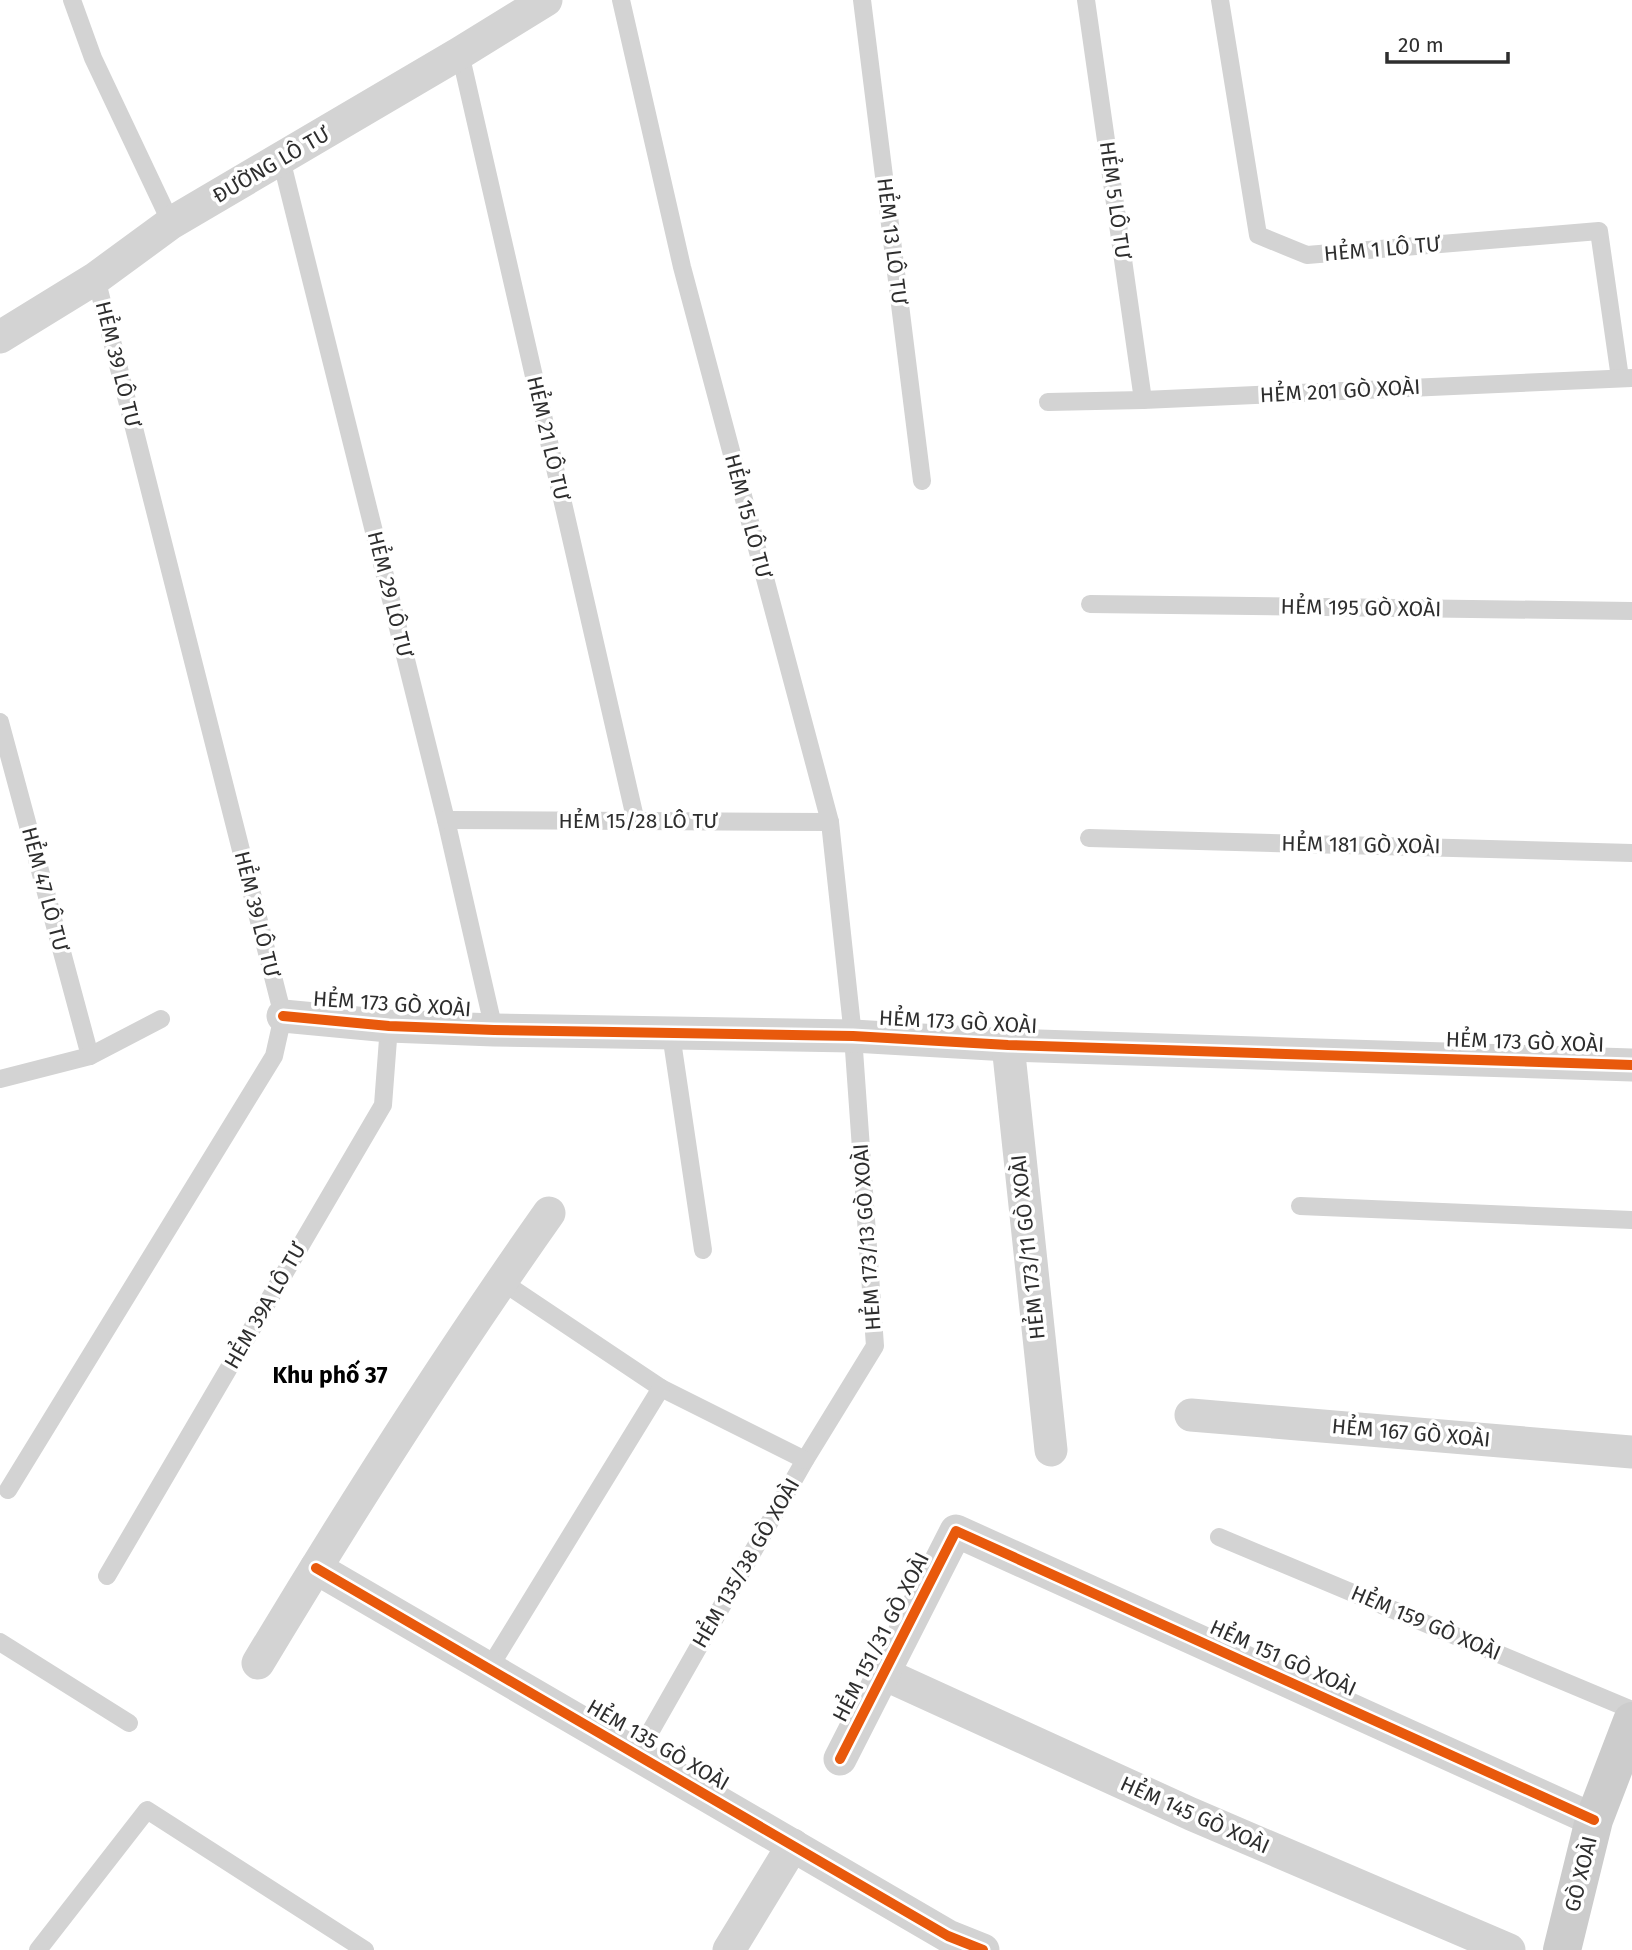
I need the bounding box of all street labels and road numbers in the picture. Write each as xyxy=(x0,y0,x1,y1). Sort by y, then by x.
street label: ĐƯỜNG LÔ TƯ xyxy=(208,121,335,209)
street label: HẺM 5 LÔ TƯ xyxy=(1094,140,1137,261)
street label: HẺM 13 LÔ TƯ xyxy=(871,176,914,307)
street label: HẺM 1 LÔ TƯ xyxy=(1323,230,1442,267)
street label: HẺM 39 LÔ TƯ xyxy=(90,298,147,430)
street label: HẺM 21 LÔ TƯ xyxy=(521,373,576,503)
street label: HẺM 201 GÒ XOÀI xyxy=(1259,373,1421,408)
street label: HẺM 15 LÔ TƯ xyxy=(719,451,778,582)
street label: HẺM 29 LÔ TƯ xyxy=(362,528,419,660)
street label: HẺM 195 GÒ XOÀI xyxy=(1280,593,1442,622)
street label: HẺM 15/28 LÔ TƯ xyxy=(559,807,718,834)
street label: HẺM 47 LÔ TƯ xyxy=(16,824,75,955)
street label: HẺM 181 GÒ XOÀI xyxy=(1281,830,1441,859)
street label: HẺM 39 LÔ TƯ xyxy=(229,848,286,980)
street label: HẺM 173 GÒ XOÀI xyxy=(312,985,472,1023)
street label: HẺM 173 GÒ XOÀI xyxy=(878,1004,1038,1039)
street label: HẺM 173 GÒ XOÀI xyxy=(1445,1025,1605,1058)
street label: HẺM 173/13 GÒ XOÀI xyxy=(846,1143,887,1331)
street label: HẺM 173/11 GÒ XOÀI xyxy=(1004,1153,1051,1341)
street label: HẺM 39A LÔ TƯ xyxy=(218,1237,312,1373)
street label: HẺM 167 GÒ XOÀI xyxy=(1331,1412,1491,1453)
street label: HẺM 135/38 GÒ XOÀI xyxy=(686,1473,805,1653)
street label: HẺM 151/31 GÒ XOÀI xyxy=(826,1547,935,1726)
street label: HẺM 159 GÒ XOÀI xyxy=(1347,1579,1505,1666)
street label: HẺM 151 GÒ XOÀI xyxy=(1206,1613,1361,1702)
street label: HẺM 135 GÒ XOÀI xyxy=(582,1693,734,1796)
street label: HẺM 145 GÒ XOÀI xyxy=(1116,1770,1274,1860)
street label: GÒ XOÀI xyxy=(1559,1834,1603,1914)

